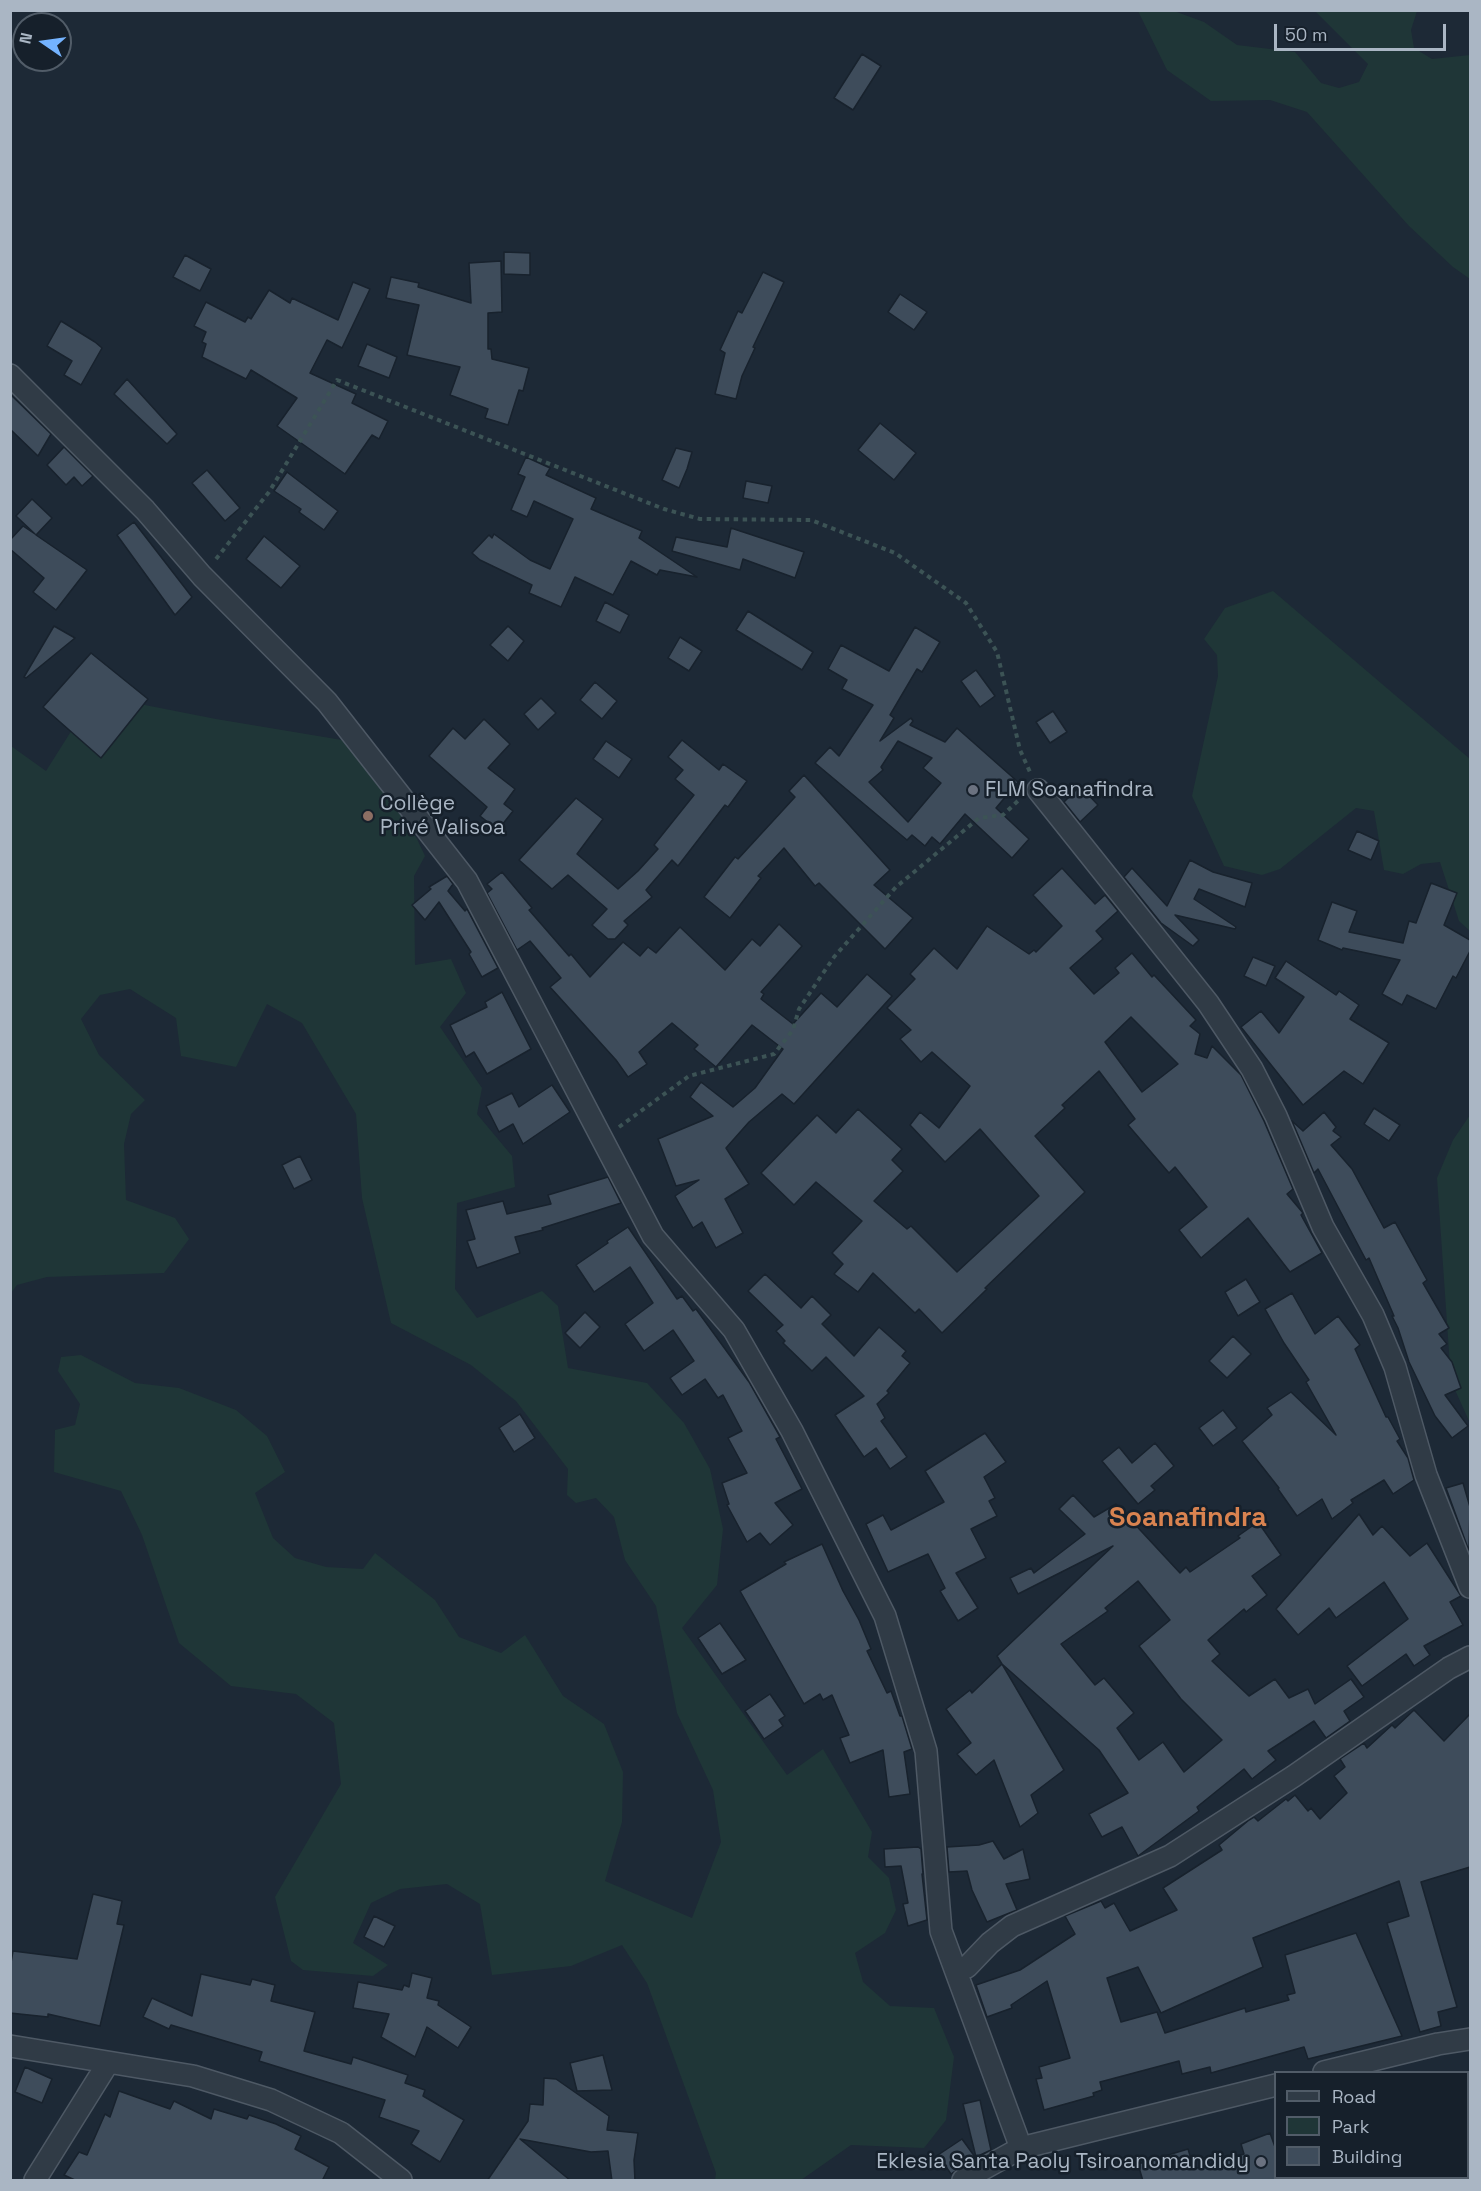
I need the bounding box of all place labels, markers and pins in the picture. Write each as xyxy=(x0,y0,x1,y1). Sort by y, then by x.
place label: FLM Soanafindra xyxy=(985,777,1154,803)
marker: FLM Soanafindra xyxy=(966,783,980,797)
place label: Collège Privé Valisoa xyxy=(380,791,505,841)
marker: Collège Privé Valisoa xyxy=(361,809,375,823)
place label: Eklesia Santa Paoly Tsiroanomandidy xyxy=(876,2149,1249,2175)
marker: Eklesia Santa Paoly Tsiroanomandidy xyxy=(1254,2155,1268,2169)

